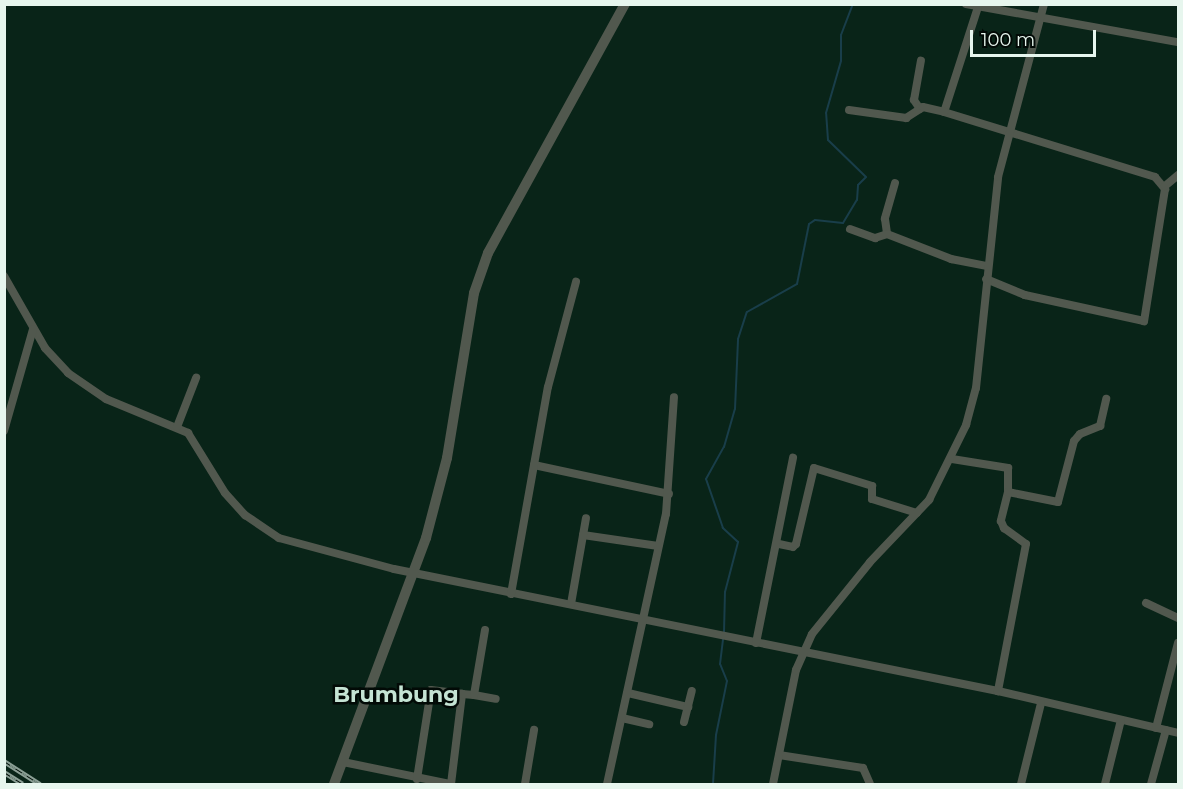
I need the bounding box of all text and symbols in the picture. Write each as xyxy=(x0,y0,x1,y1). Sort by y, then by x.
scale bar xyxy=(973,18,1099,56)
text: 100 m xyxy=(981,29,1035,51)
district label: Brumbung xyxy=(333,682,459,708)

